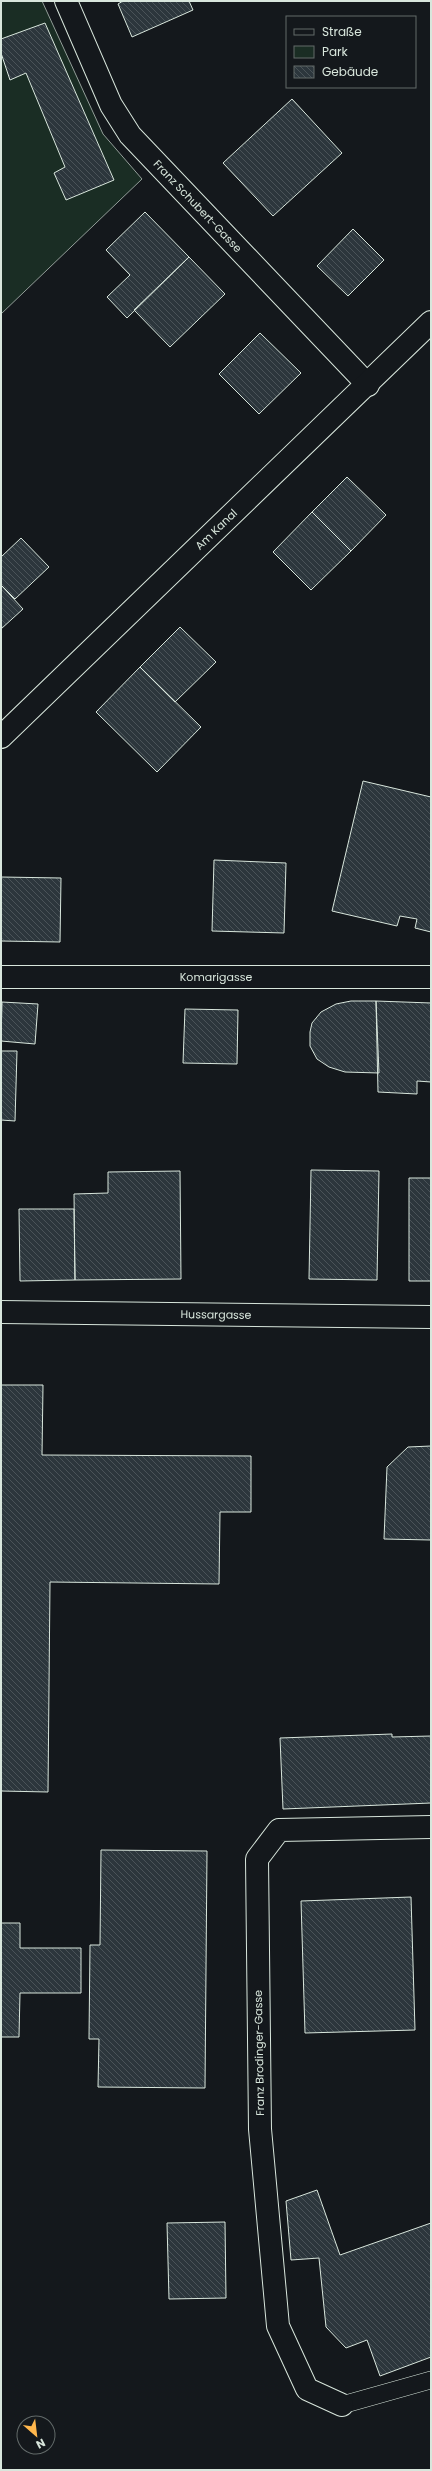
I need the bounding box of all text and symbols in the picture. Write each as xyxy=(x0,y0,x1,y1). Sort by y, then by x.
legend xyxy=(286,16,416,88)
text: Straße xyxy=(322,23,362,40)
text: Park xyxy=(322,43,349,60)
text: Gebäude xyxy=(322,63,378,80)
street label: Franz Schubert-Gasse xyxy=(150,156,246,256)
street label: Am Kanal xyxy=(192,505,241,553)
street label: Komarigasse xyxy=(180,969,252,985)
street label: Hussargasse xyxy=(180,1306,252,1323)
street label: Franz Brodinger-Gasse xyxy=(250,1990,268,2116)
north arrow xyxy=(16,2415,56,2455)
text: N xyxy=(33,2435,48,2453)

